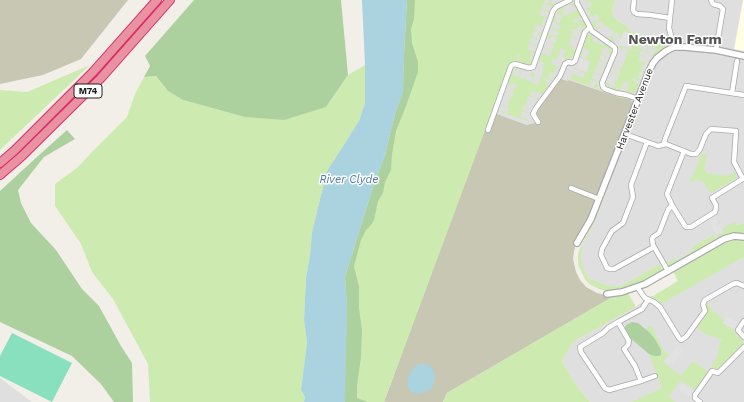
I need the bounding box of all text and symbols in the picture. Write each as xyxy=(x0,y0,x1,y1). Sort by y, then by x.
district label: Newton Farm xyxy=(628,32,722,48)
street label: Harvester Avenue xyxy=(614,67,656,151)
road number: M74 xyxy=(74,84,102,98)
water label: River Clyde xyxy=(320,173,378,187)

